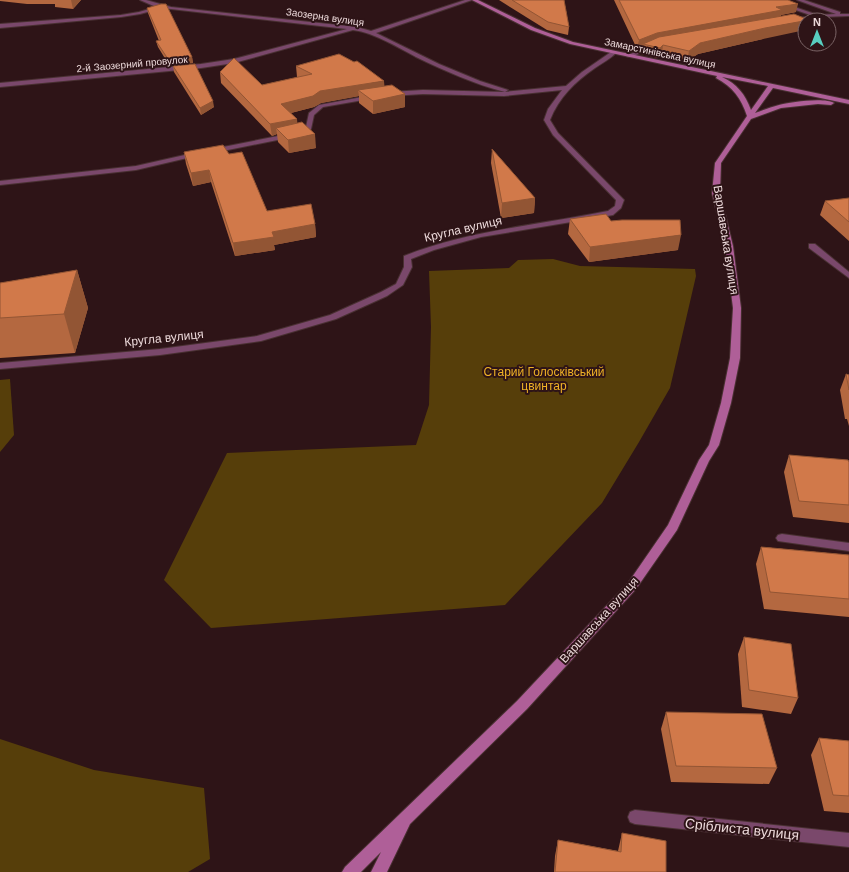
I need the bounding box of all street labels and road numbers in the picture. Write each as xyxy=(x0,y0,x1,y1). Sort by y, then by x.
street label: Заозерна вулиця xyxy=(285,6,365,28)
street label: Замарстинівська вулиця xyxy=(603,36,717,70)
street label: 2-й Заозерний провулок xyxy=(76,54,189,74)
street label: Варшавська вулиця xyxy=(710,184,742,296)
street label: Кругла вулиця xyxy=(423,213,503,245)
street label: Кругла вулиця xyxy=(124,327,204,349)
street label: Варшавська вулиця xyxy=(557,574,641,666)
street label: Сріблиста вулиця xyxy=(684,815,800,843)

